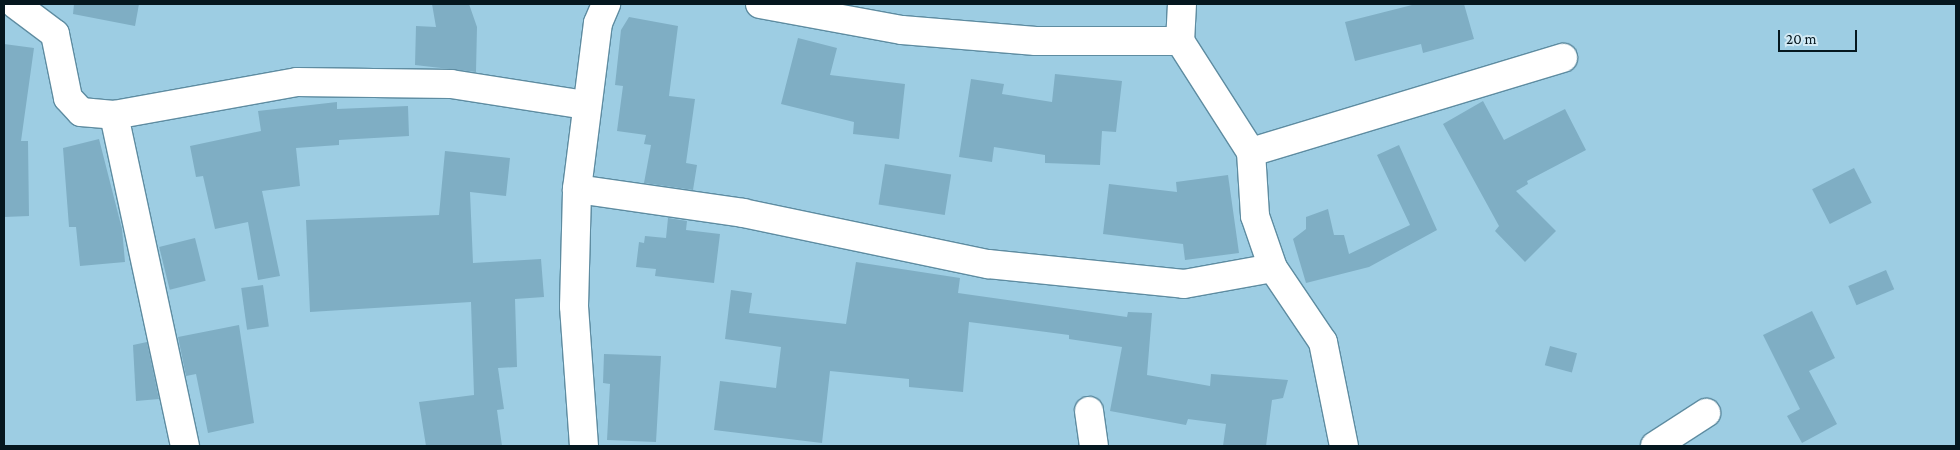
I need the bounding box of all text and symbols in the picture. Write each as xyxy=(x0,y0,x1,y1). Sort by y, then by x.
scale bar xyxy=(1780,20,1859,52)
text: 20 m xyxy=(1786,31,1817,47)

